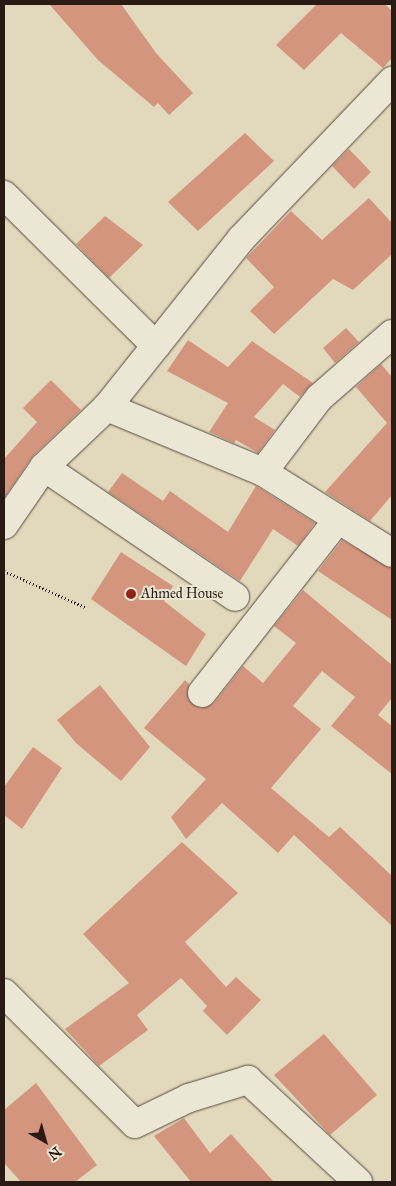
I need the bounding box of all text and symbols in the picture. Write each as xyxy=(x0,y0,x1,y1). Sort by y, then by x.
place label: Ahmed House xyxy=(141,586,223,602)
marker: Ahmed House xyxy=(125,588,137,600)
north arrow xyxy=(20,1116,70,1166)
text: N xyxy=(45,1143,64,1164)

